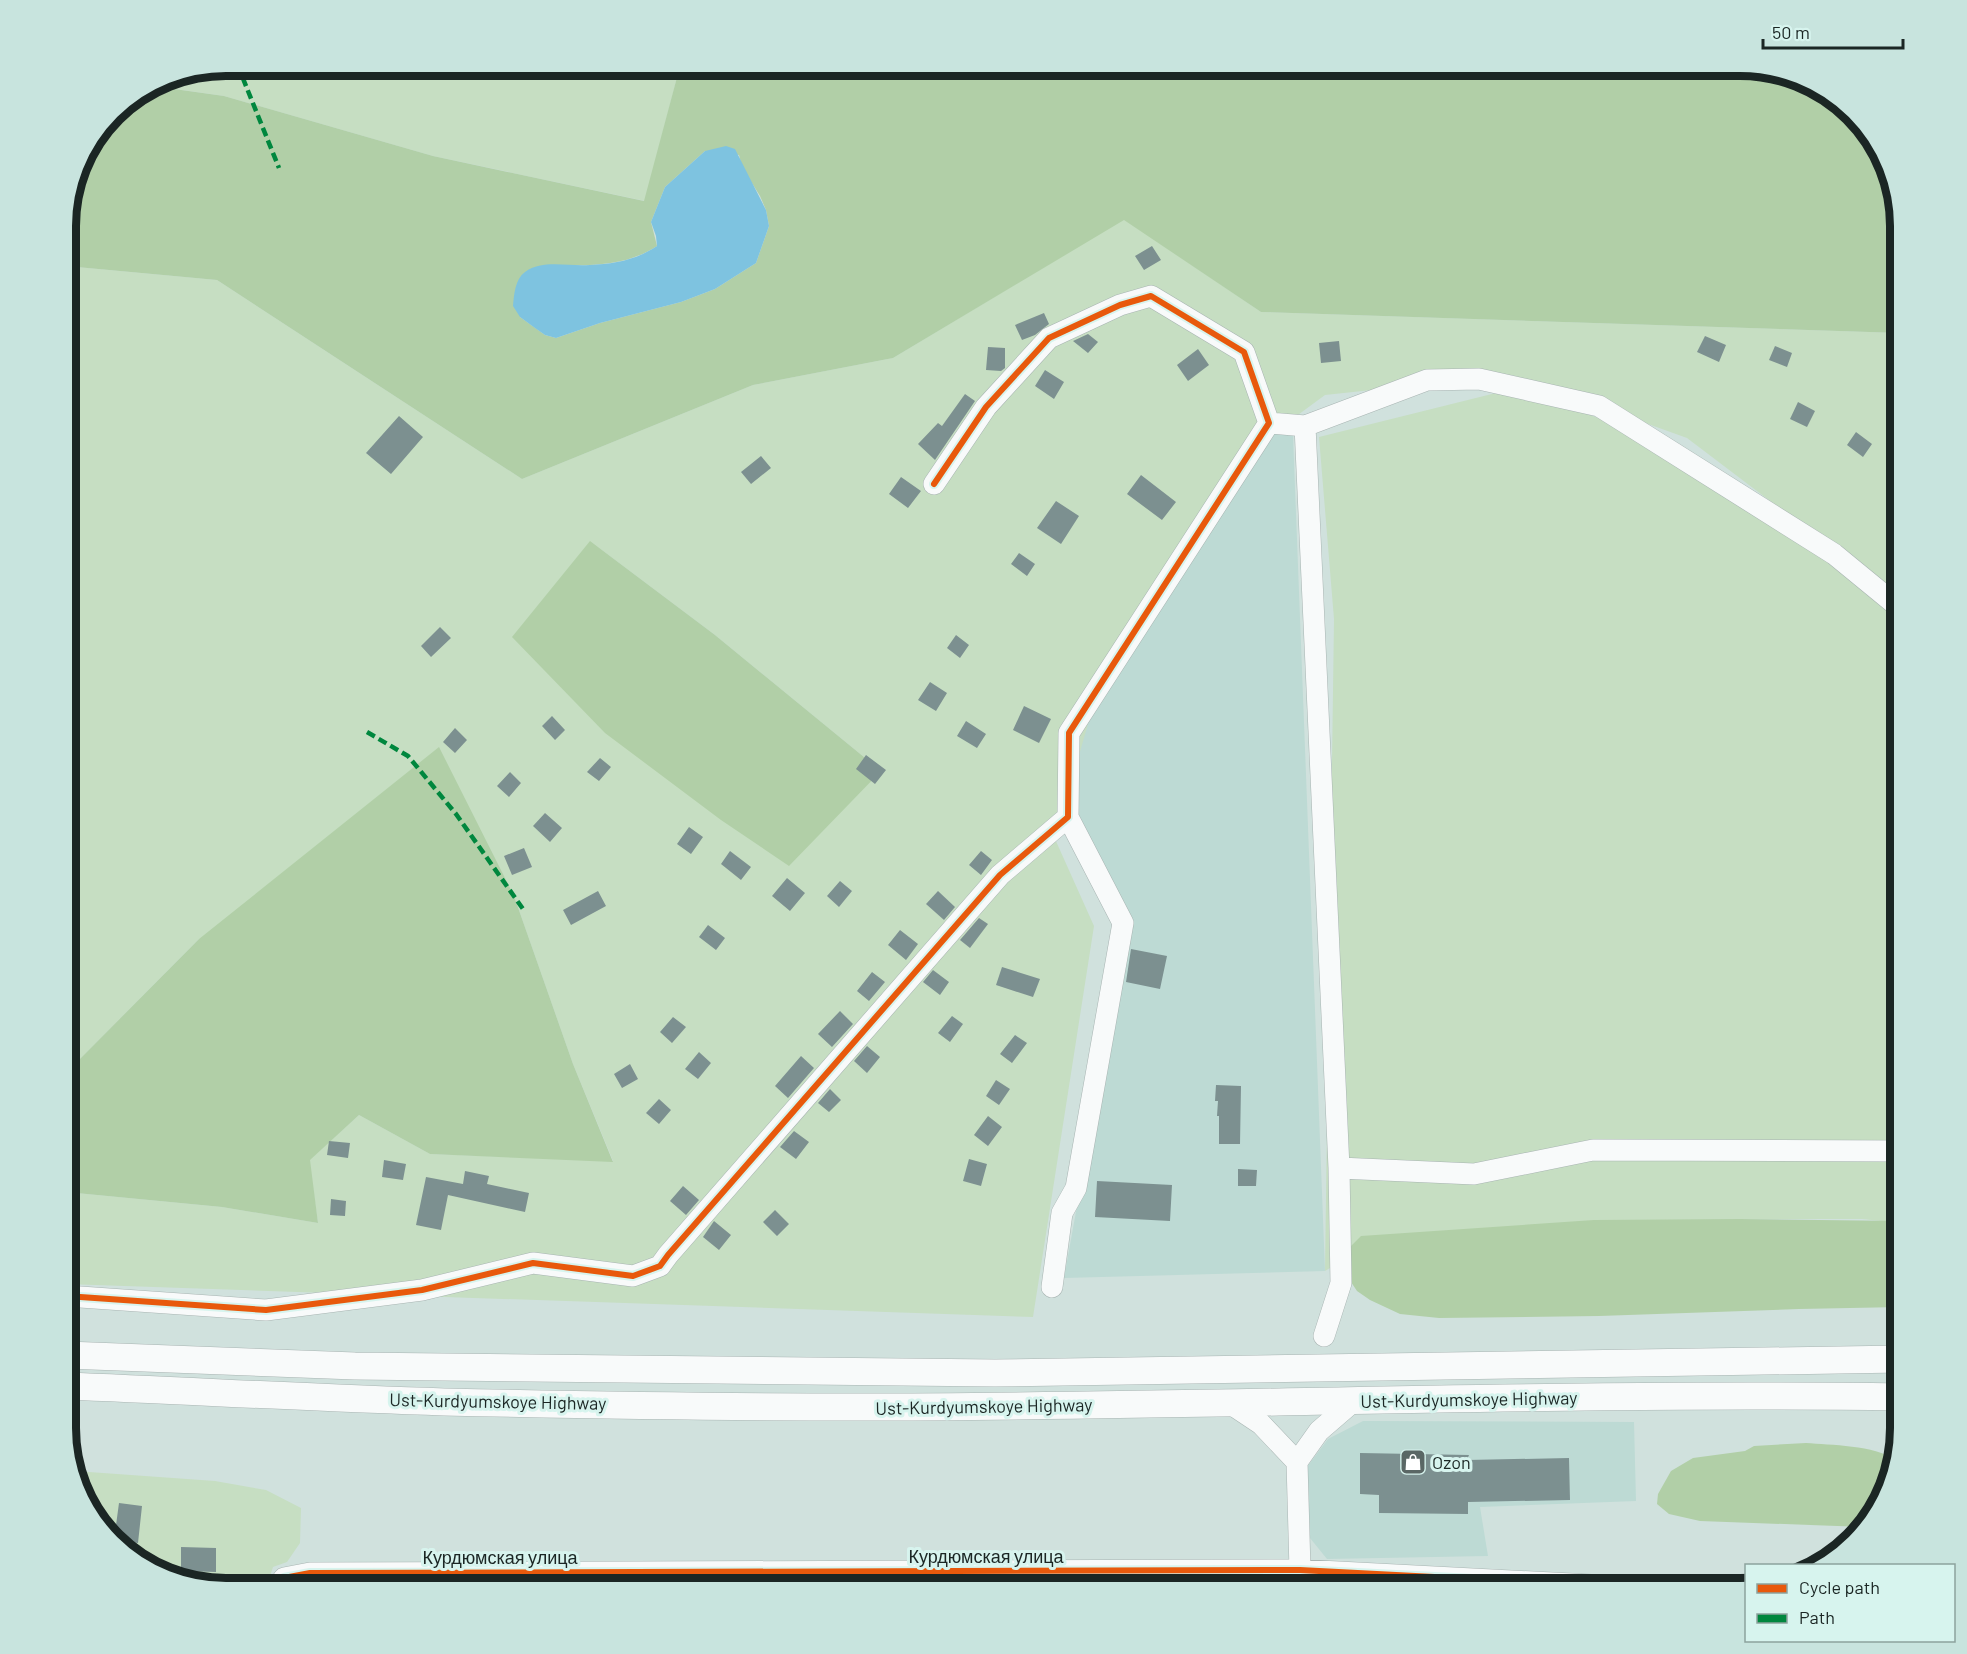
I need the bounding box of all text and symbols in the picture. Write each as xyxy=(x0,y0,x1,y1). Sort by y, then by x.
scale bar xyxy=(1763,12,1902,50)
text: 50 m xyxy=(1772,21,1810,43)
street label: Ust-Kurdyumskoye Highway xyxy=(1360,1386,1578,1412)
street label: Ust-Kurdyumskoye Highway xyxy=(389,1388,607,1414)
street label: Ust-Kurdyumskoye Highway xyxy=(875,1393,1093,1419)
shop icon: Ozon xyxy=(1398,1447,1428,1477)
place label: Ozon xyxy=(1432,1451,1471,1473)
street label: Курдюмская улица xyxy=(908,1545,1065,1567)
street label: Курдюмская улица xyxy=(422,1546,579,1568)
legend xyxy=(1745,1564,1955,1642)
text: Cycle path xyxy=(1799,1576,1880,1598)
text: Path xyxy=(1799,1606,1835,1628)

